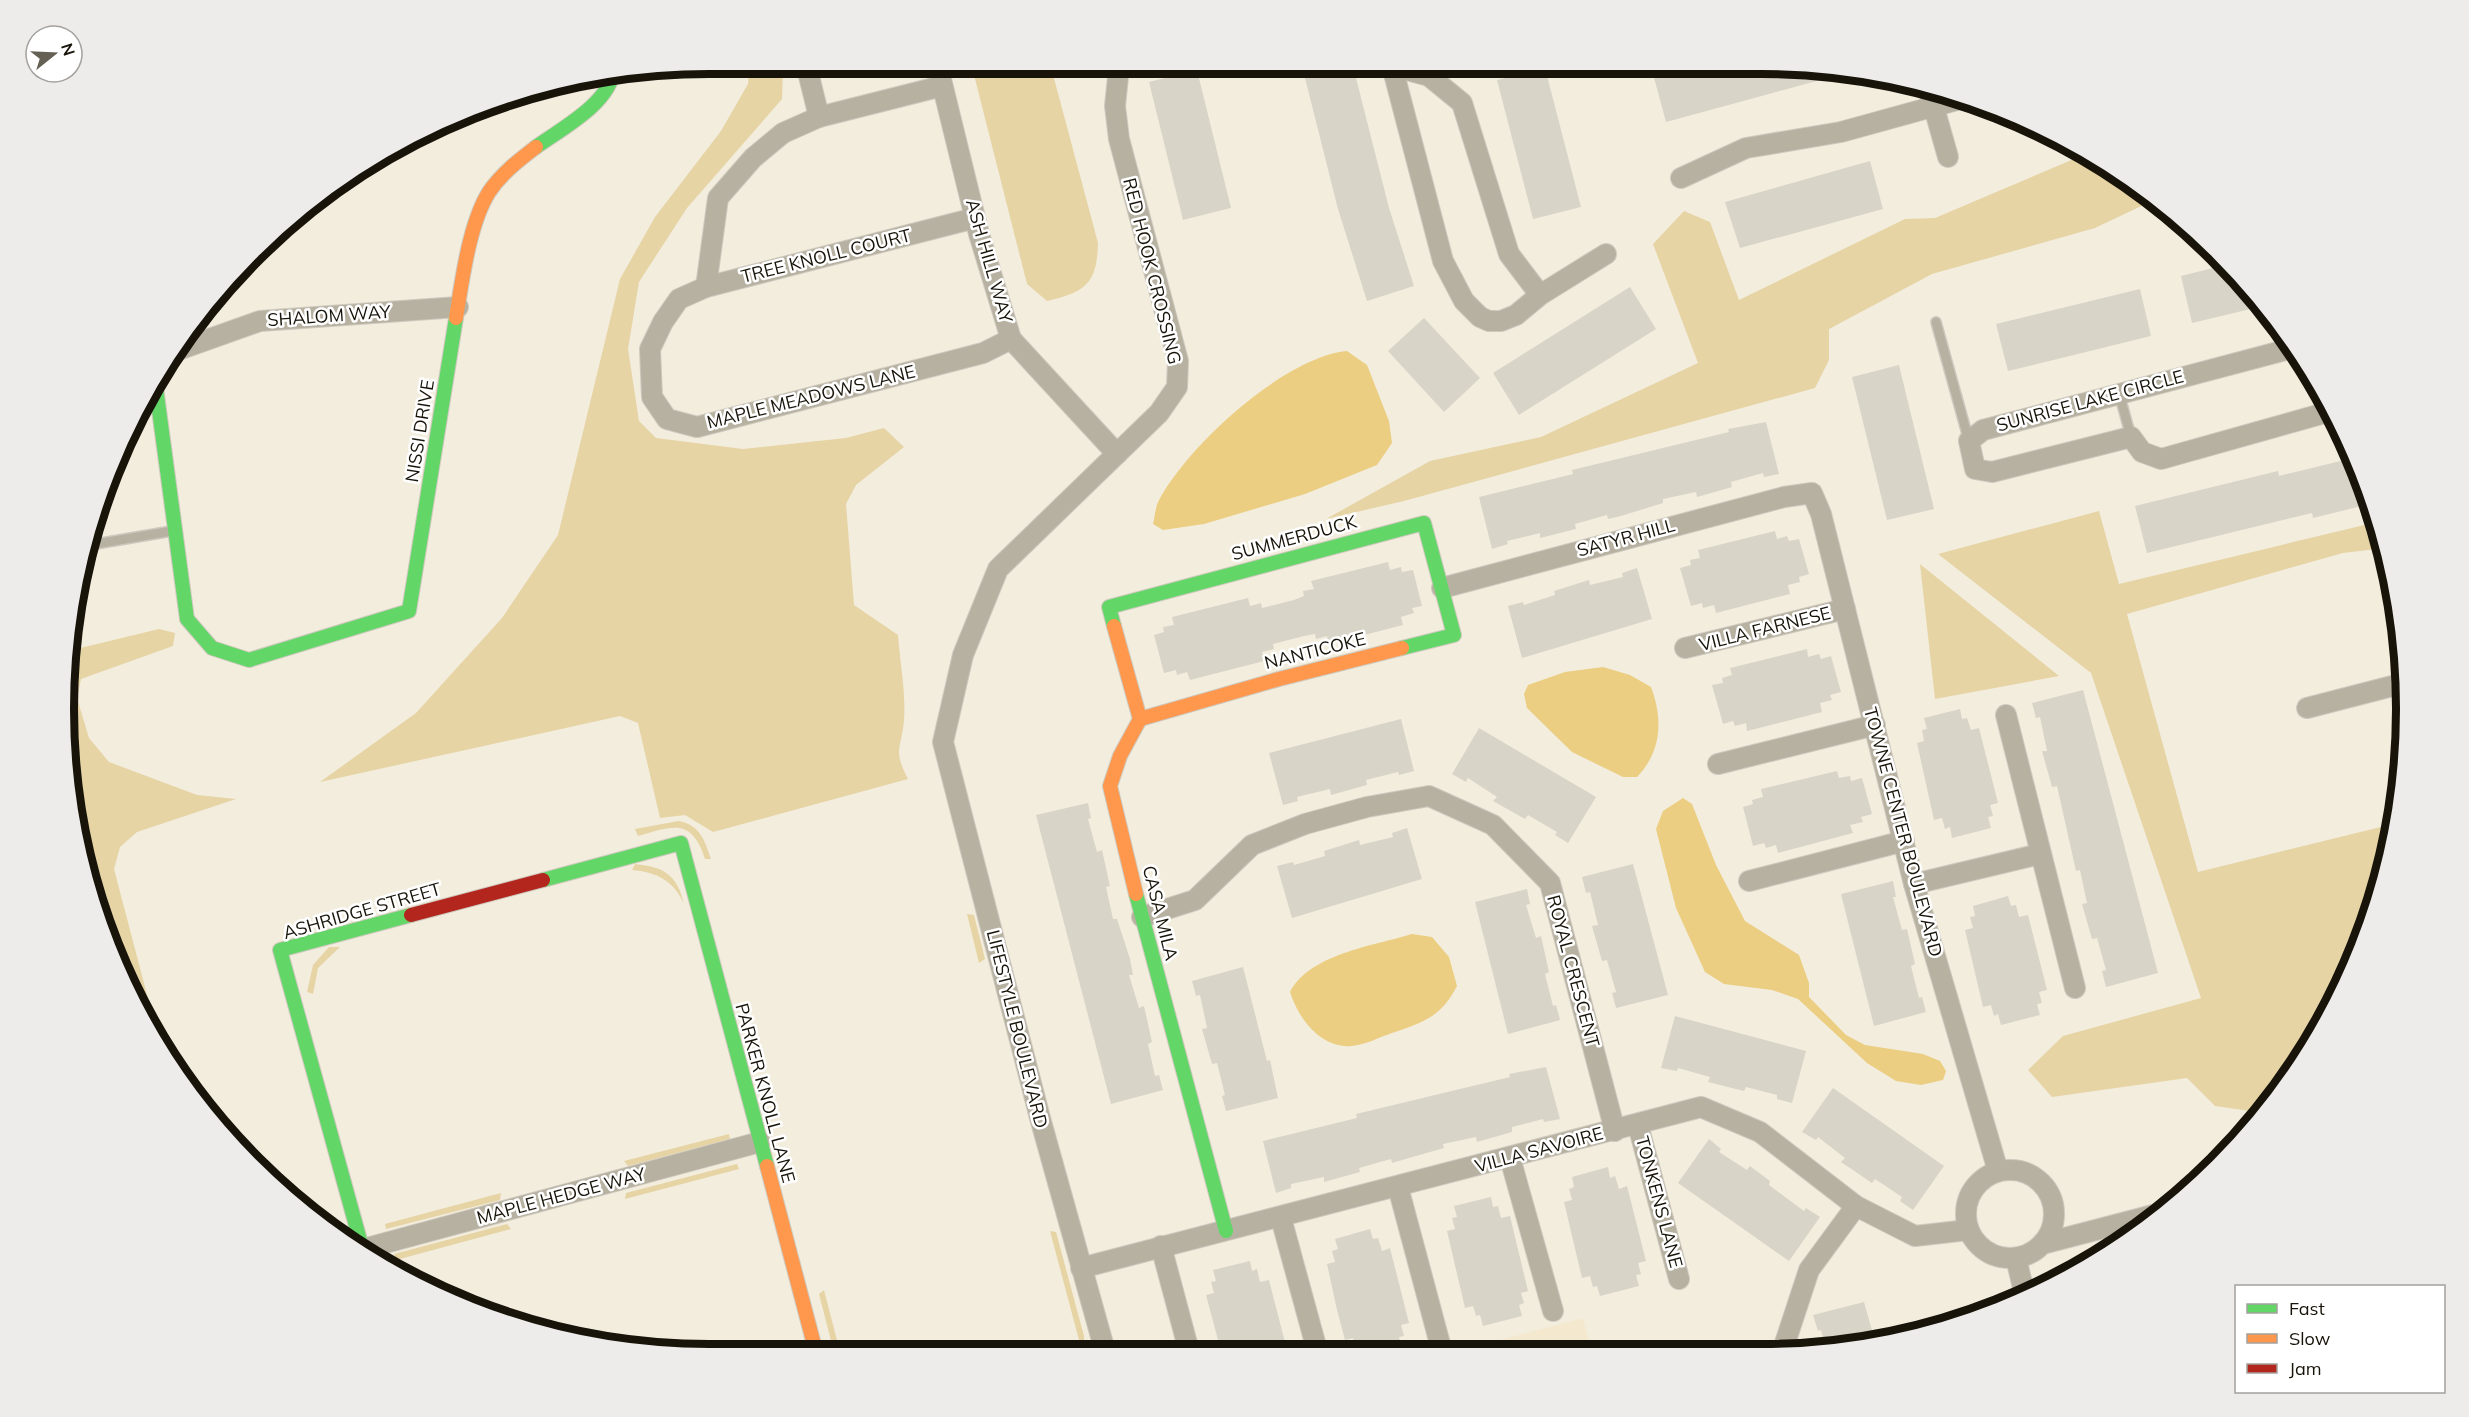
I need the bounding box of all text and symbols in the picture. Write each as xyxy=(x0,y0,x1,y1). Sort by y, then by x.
north arrow xyxy=(24,24,84,84)
text: N xyxy=(57,41,80,58)
street label: RED HOOK CROSSING xyxy=(1118,175,1187,366)
street label: ASH HILL WAY xyxy=(961,196,1018,326)
street label: TREE KNOLL COURT xyxy=(739,223,913,288)
street label: SHALOM WAY xyxy=(267,300,392,331)
street label: MAPLE MEADOWS LANE xyxy=(704,359,917,434)
street label: SUNRISE LAKE CIRCLE xyxy=(1994,364,2186,437)
street label: NISSI DRIVE xyxy=(400,378,439,484)
street label: SUMMERDUCK xyxy=(1229,510,1360,565)
street label: SATYR HILL xyxy=(1574,513,1678,562)
street label: VILLA FARNESE xyxy=(1697,601,1833,656)
street label: NANTICOKE xyxy=(1262,627,1368,674)
street label: TOWNE CENTER BOULEVARD xyxy=(1859,704,1948,959)
street label: CASA MILA xyxy=(1138,863,1183,963)
street label: ASHRIDGE STREET xyxy=(280,877,444,944)
street label: ROYAL CRESCENT xyxy=(1542,892,1605,1050)
street label: LIFESTYLE BOULEVARD xyxy=(982,927,1053,1130)
street label: PARKER KNOLL LANE xyxy=(730,1001,801,1185)
street label: VILLA SAVOIRE xyxy=(1472,1121,1605,1178)
street label: TONKENS LANE xyxy=(1631,1133,1688,1270)
street label: MAPLE HEDGE WAY xyxy=(474,1162,649,1229)
legend xyxy=(2235,1285,2445,1393)
text: Fast xyxy=(2289,1297,2325,1320)
text: Slow xyxy=(2289,1327,2331,1350)
text: Jam xyxy=(2289,1357,2322,1380)

